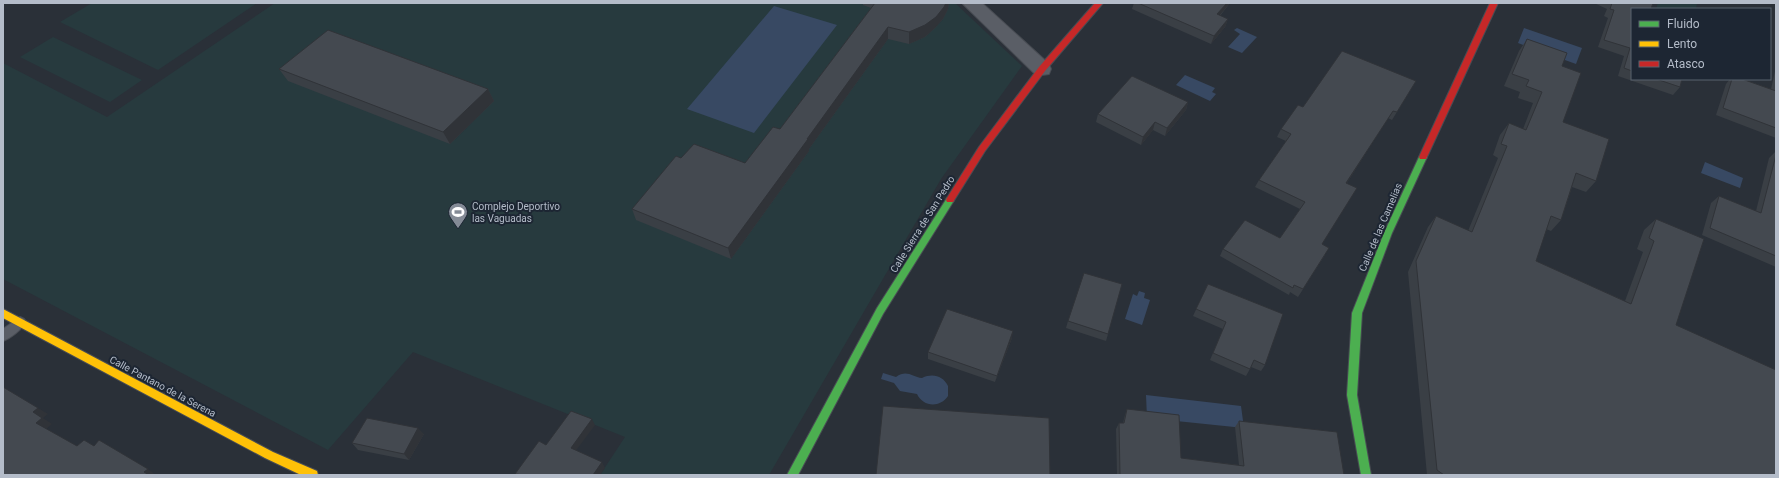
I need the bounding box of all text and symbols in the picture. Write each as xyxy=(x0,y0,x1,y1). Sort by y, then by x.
legend xyxy=(1631,8,1771,80)
text: Fluido xyxy=(1667,17,1700,31)
text: Lento xyxy=(1667,37,1697,51)
text: Atasco xyxy=(1667,57,1705,71)
street label: Calle Sierra de San Pedro xyxy=(888,174,957,275)
street label: Calle de las Camelias xyxy=(1357,181,1404,273)
sports icon: Complejo Deportivo las Vaguadas xyxy=(447,201,469,229)
place label: Complejo Deportivo las Vaguadas xyxy=(472,201,560,224)
street label: Calle Pantano de la Serena xyxy=(108,354,218,419)

